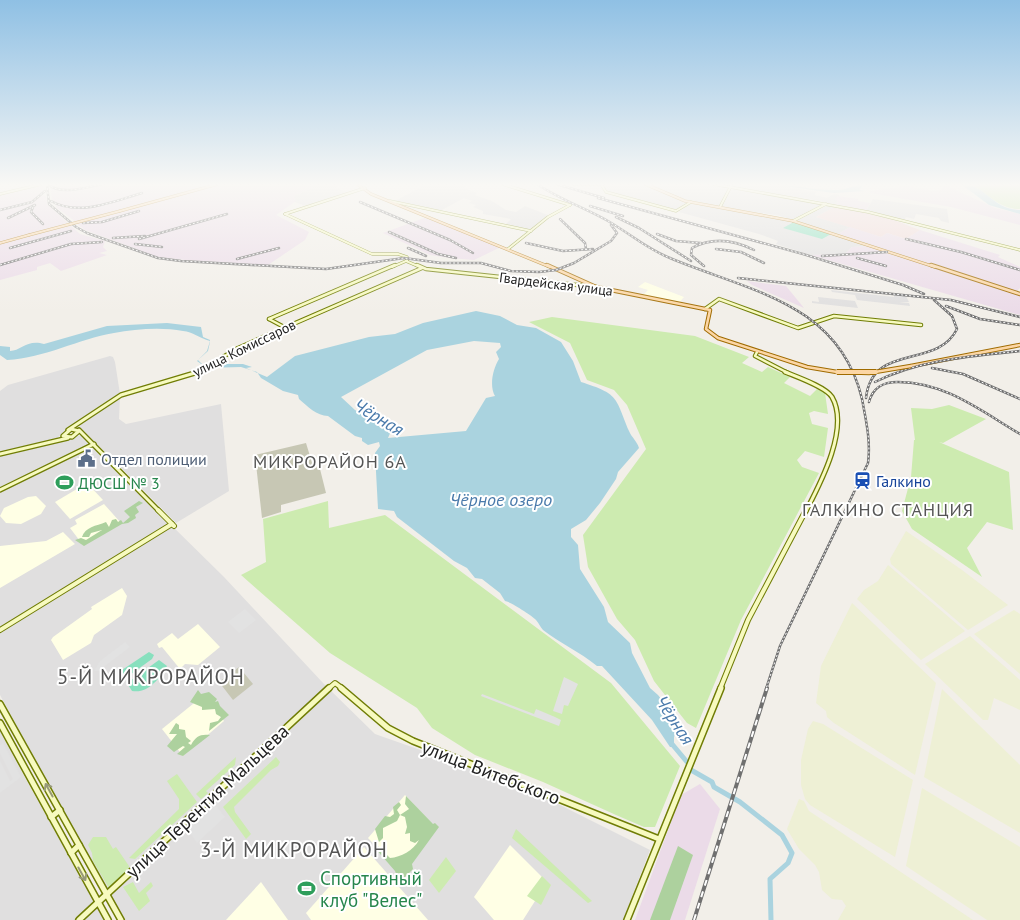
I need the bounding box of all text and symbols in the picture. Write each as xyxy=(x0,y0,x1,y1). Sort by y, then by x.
street label: Гвардейская улица xyxy=(498,268,614,300)
street label: улица Комиссаров xyxy=(189,315,299,381)
water label: Чёрная xyxy=(350,393,409,441)
public building icon: Отдел полиции xyxy=(77,449,97,469)
place label: Отдел полиции xyxy=(101,449,207,469)
district label: МИКРОРАЙОН 6А xyxy=(253,450,407,473)
station icon: Галкино xyxy=(852,471,872,491)
place label: Галкино xyxy=(876,471,931,491)
sports icon: ДЮСШ № 3 xyxy=(54,473,74,493)
place label: ДЮСШ № 3 xyxy=(78,473,160,493)
water label: Чёрное озеро xyxy=(450,488,552,511)
district label: ГАЛКИНО СТАНЦИЯ xyxy=(802,498,974,521)
district label: 5-Й МИКРОРАЙОН xyxy=(57,663,245,690)
water label: Чёрная xyxy=(651,691,700,750)
street label: улица Терентия Мальцева xyxy=(120,719,294,883)
street label: улица Витебского xyxy=(418,735,564,809)
one-way arrow xyxy=(43,784,53,798)
district label: 3-Й МИКРОРАЙОН xyxy=(200,836,388,863)
one-way arrow xyxy=(77,866,87,881)
place label: Спортивный клуб "Велес" xyxy=(320,866,422,912)
sports icon: Спортивный клуб "Велес" xyxy=(296,879,316,899)

